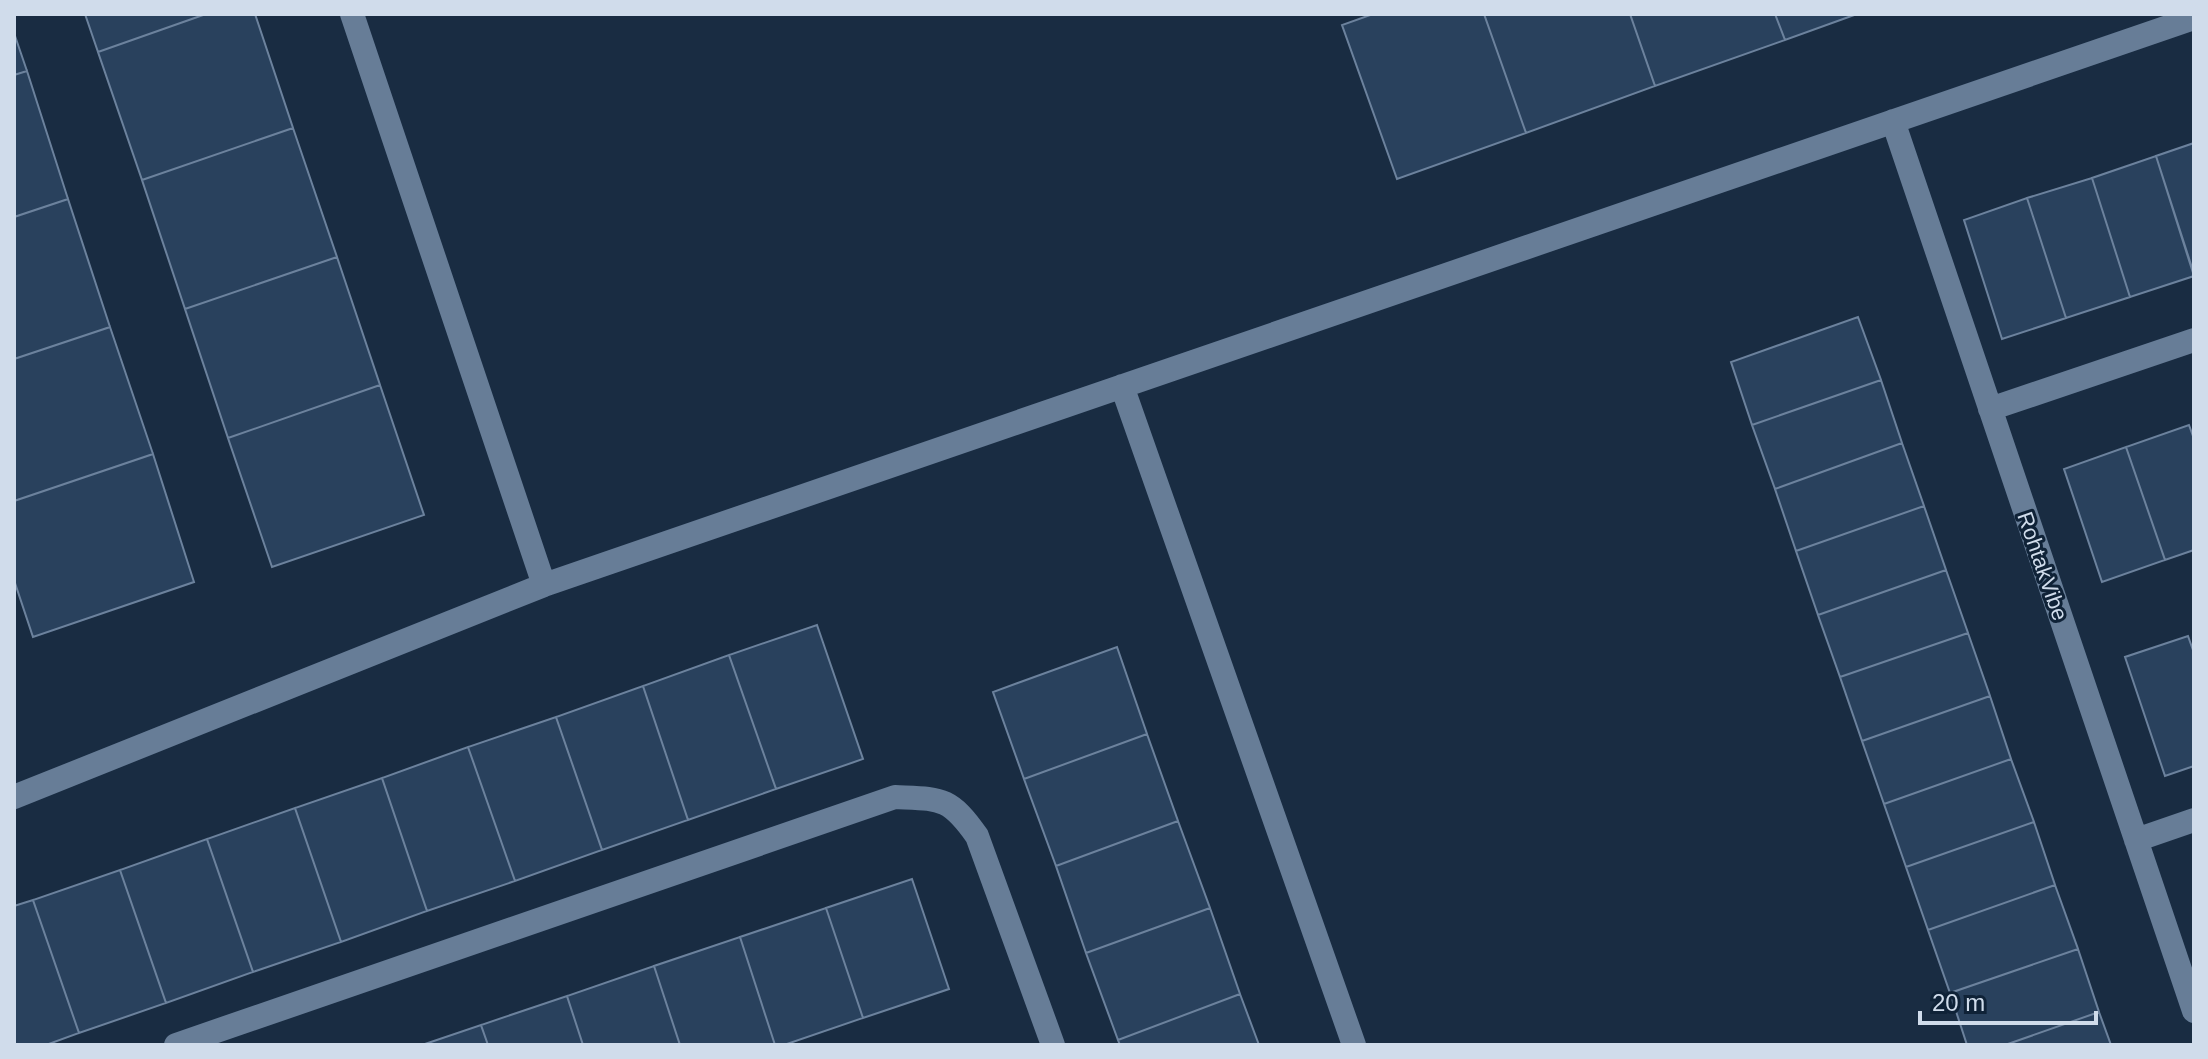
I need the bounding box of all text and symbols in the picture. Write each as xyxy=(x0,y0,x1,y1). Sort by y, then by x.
street label: RohtakVibe xyxy=(2012,509,2073,624)
scale bar xyxy=(1920,975,2096,1025)
text: 20 m xyxy=(1932,989,1985,1016)

